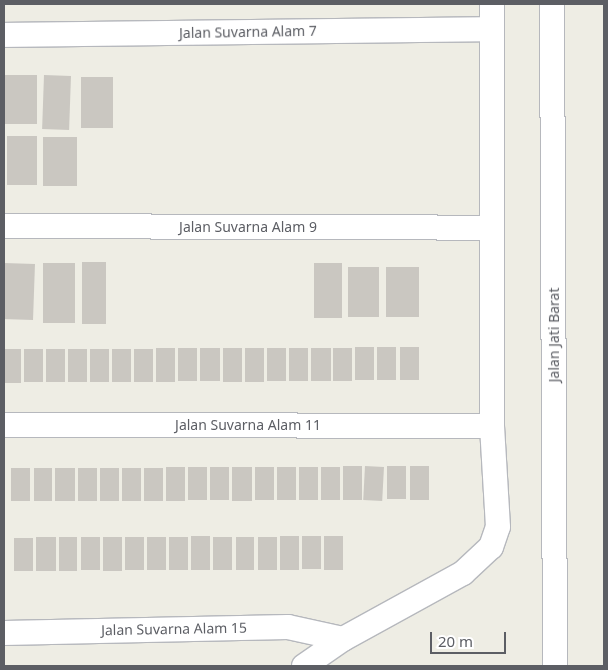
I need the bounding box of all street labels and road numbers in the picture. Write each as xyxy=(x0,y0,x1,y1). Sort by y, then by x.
street label: Jalan Suvarna Alam 7 xyxy=(179,22,317,42)
street label: Jalan Suvarna Alam 9 xyxy=(179,219,317,235)
street label: Jalan Jati Barat xyxy=(546,288,562,382)
street label: Jalan Suvarna Alam 11 xyxy=(175,417,321,433)
street label: Jalan Suvarna Alam 15 xyxy=(101,619,247,639)

